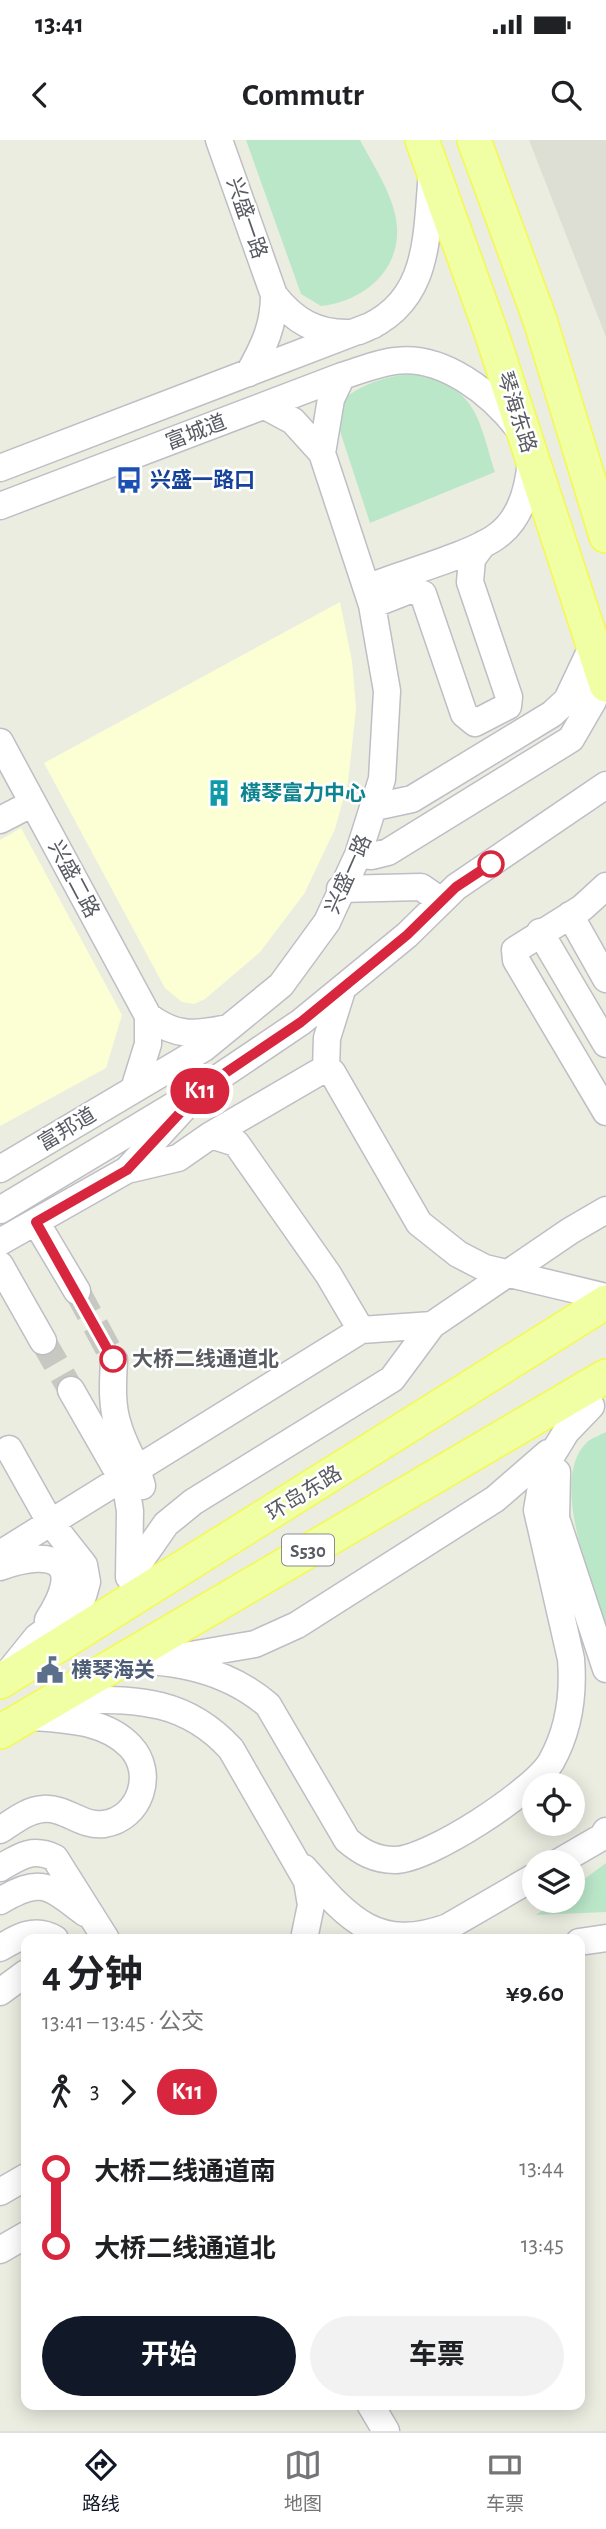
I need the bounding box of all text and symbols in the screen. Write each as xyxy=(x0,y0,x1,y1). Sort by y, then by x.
text: 13:41 xyxy=(35,11,84,37)
icon: back xyxy=(21,76,59,114)
icon: search xyxy=(547,76,585,114)
text: Commutr xyxy=(242,79,364,111)
street label: 兴盛一路 xyxy=(223,175,271,261)
street label: 琴海东路 xyxy=(494,369,540,455)
street label: 富城道 xyxy=(163,410,229,454)
bus stop icon: 兴盛一路口 xyxy=(114,465,144,495)
place label: 兴盛一路口 xyxy=(150,468,255,491)
building icon: 橫琴富力中心 xyxy=(204,778,234,808)
place label: 橫琴富力中心 xyxy=(240,781,366,804)
street label: 兴盛一路 xyxy=(321,831,375,917)
street label: 兴盛二路 xyxy=(45,837,103,921)
unlabelled marker xyxy=(478,851,504,877)
line badge: K11 xyxy=(160,1068,240,1114)
text: K11 xyxy=(184,1079,216,1103)
street label: 富邦道 xyxy=(34,1103,100,1155)
marker: 大桥二线通道北 xyxy=(100,1346,126,1372)
place label: 大桥二线通道北 xyxy=(132,1348,279,1370)
street label: 环岛东路 xyxy=(263,1461,345,1525)
road number: S530 xyxy=(282,1534,334,1566)
public building icon: 横琴海关 xyxy=(35,1655,65,1685)
place label: 横琴海关 xyxy=(71,1658,155,1681)
map controls xyxy=(522,1773,585,1913)
button: locate xyxy=(522,1773,585,1836)
button: layers xyxy=(522,1850,585,1913)
text: 4 分钟 xyxy=(42,1957,143,1995)
text: ¥9.60 xyxy=(506,1980,564,2006)
text: 13:41 – 13:45 · 公交 xyxy=(42,2011,204,2034)
icon: walk xyxy=(42,2073,80,2111)
icon: forward xyxy=(109,2073,147,2111)
text: 3 xyxy=(90,2080,99,2103)
text: K11 xyxy=(171,2080,203,2104)
text: 13:44 xyxy=(519,2157,564,2180)
text: 大桥二线通道南 xyxy=(94,2159,276,2185)
text: 13:45 xyxy=(521,2234,564,2257)
text: 大桥二线通道北 xyxy=(94,2236,276,2262)
button: 开始 xyxy=(42,2316,296,2396)
button: 车票 xyxy=(310,2316,564,2396)
tab: 路线 xyxy=(82,2446,120,2516)
tab: 地图 xyxy=(284,2446,322,2516)
tab: 车票 xyxy=(486,2446,524,2516)

